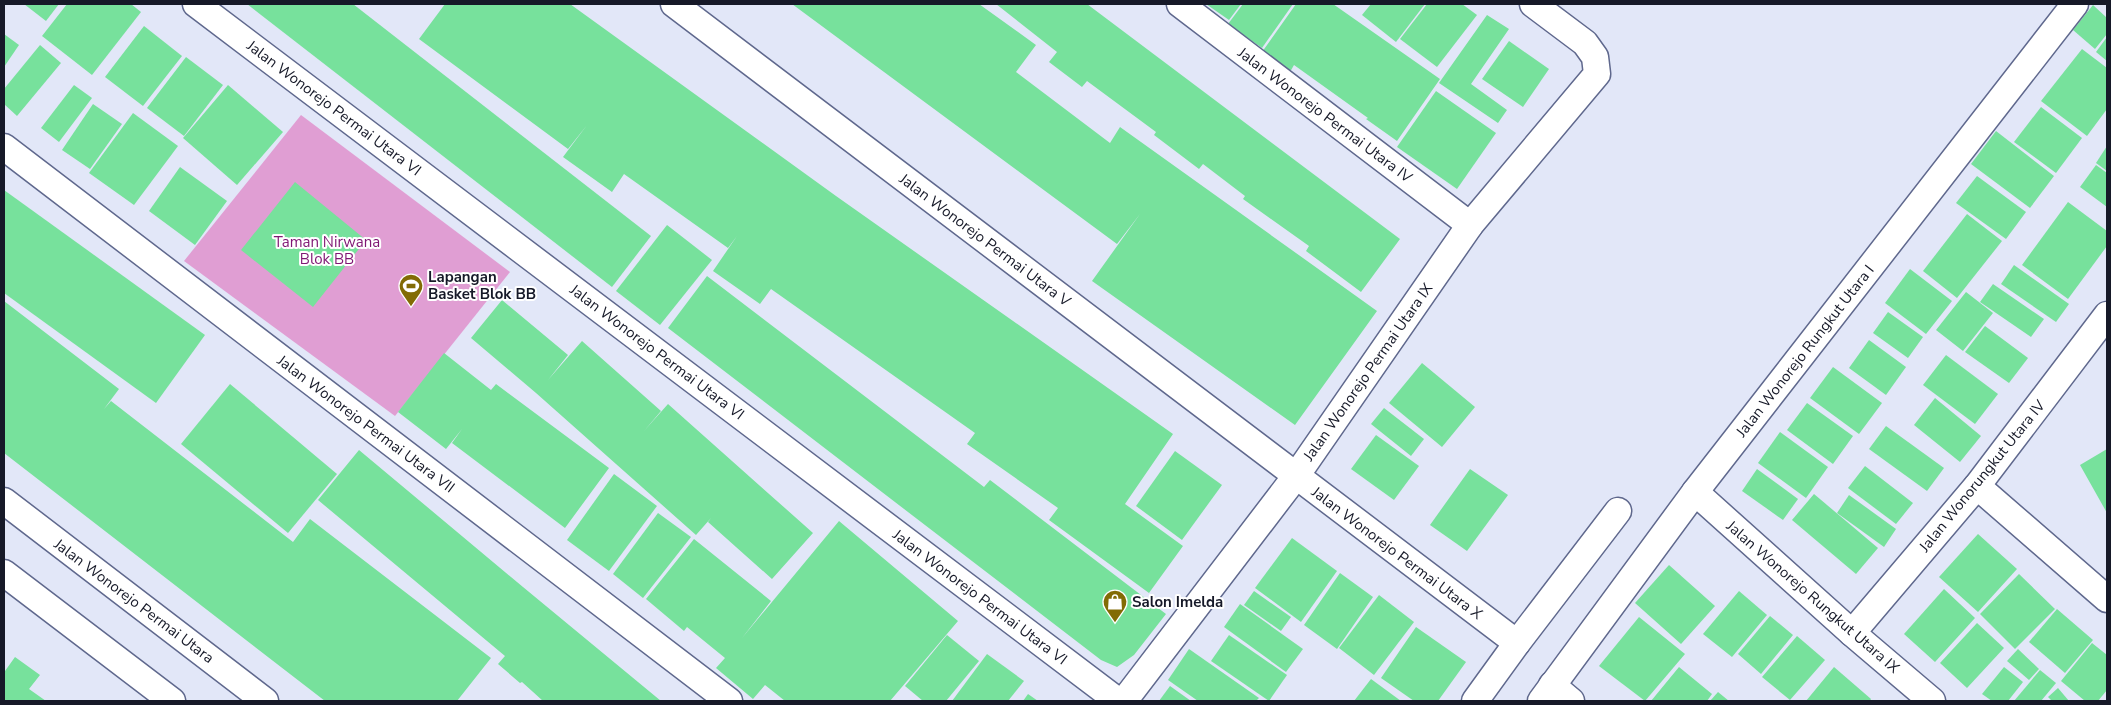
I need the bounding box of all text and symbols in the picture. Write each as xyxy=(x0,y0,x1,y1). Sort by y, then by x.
street label: Jalan Wonorejo Permai Utara VI xyxy=(242,35,425,180)
street label: Jalan Wonorejo Permai Utara IV xyxy=(1233,42,1417,188)
street label: Jalan Wonorejo Permai Utara V xyxy=(894,168,1075,311)
park label: Taman Nirwana Blok BB xyxy=(274,232,380,269)
street label: Jalan Wonorejo Rungkut Utara I xyxy=(1731,261,1879,442)
place label: Lapangan Basket Blok BB xyxy=(428,267,536,304)
sports icon: Lapangan Basket Blok BB xyxy=(398,273,424,307)
street label: Jalan Wonorejo Permai Utara VI xyxy=(565,279,748,424)
street label: Jalan Wonorejo Permai Utara IX xyxy=(1298,279,1437,466)
street label: Jalan Wonorejo Permai Utara VII xyxy=(272,350,459,497)
street label: Jalan Wonorungkut Utara IV xyxy=(1914,395,2050,557)
street label: Jalan Wonorejo Permai Utara X xyxy=(1307,482,1487,624)
street label: Jalan Wonorejo Rungkut Utara IX xyxy=(1722,516,1904,678)
street label: Jalan Wonorejo Permai Utara VI xyxy=(888,524,1071,669)
street label: Jalan Wonorejo Permai Utara xyxy=(49,534,218,668)
shop icon: Salon Imelda xyxy=(1102,589,1128,623)
place label: Salon Imelda xyxy=(1132,592,1223,612)

